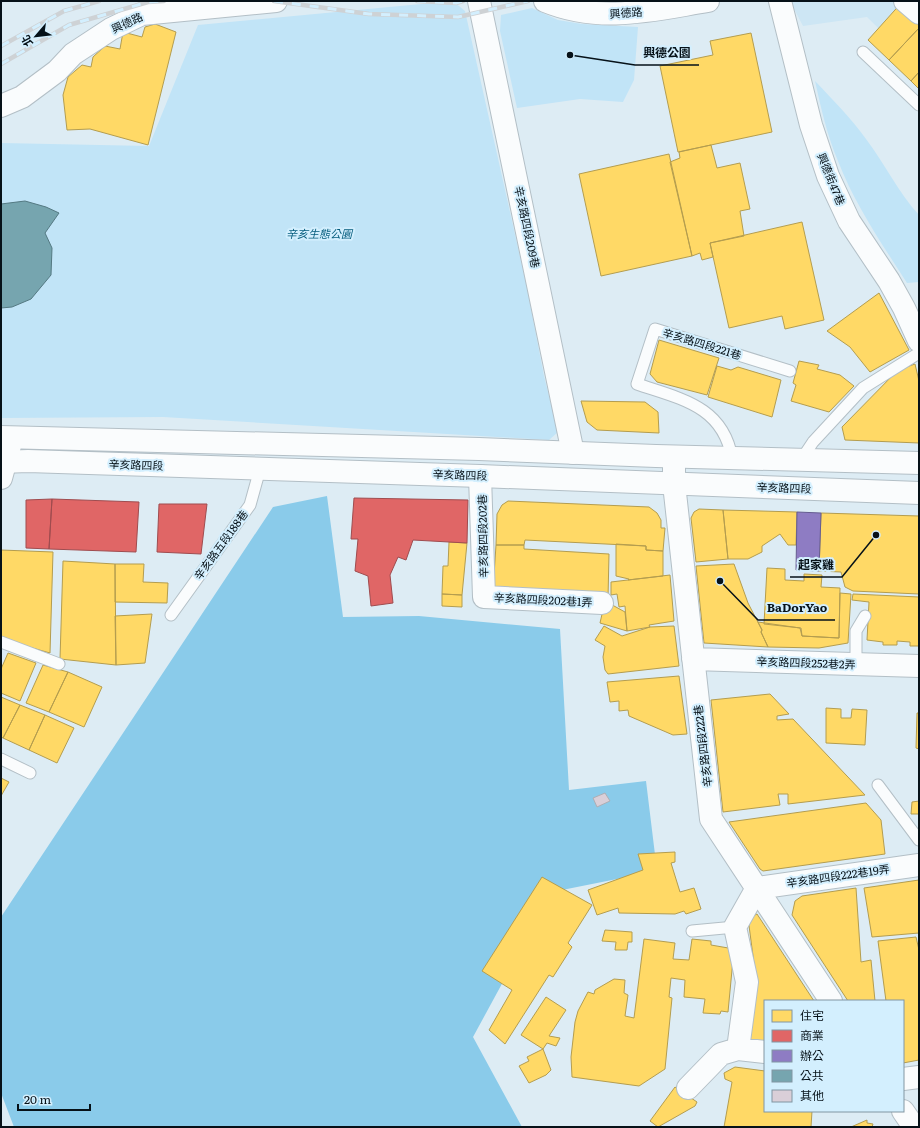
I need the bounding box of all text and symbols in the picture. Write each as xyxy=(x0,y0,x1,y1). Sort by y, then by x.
street label: 興德路 xyxy=(609,3,643,21)
street label: 興德路 xyxy=(108,8,145,36)
north arrow xyxy=(16,16,56,56)
text: 北 xyxy=(17,33,36,50)
callout: 興德公園 xyxy=(635,41,699,65)
text: 興德公園 xyxy=(643,43,691,61)
street label: 興德街47巷 xyxy=(814,150,850,207)
street label: 辛亥路四段209巷 xyxy=(511,184,545,269)
park label: 辛亥生態公園 xyxy=(286,225,354,241)
street label: 辛亥路四段221巷 xyxy=(661,323,744,363)
street label: 辛亥路四段 xyxy=(108,455,164,473)
street label: 辛亥路四段 xyxy=(432,465,488,483)
street label: 辛亥路四段 xyxy=(756,478,812,496)
street label: 辛亥路四段202巷 xyxy=(473,494,491,578)
street label: 辛亥路五段188巷 xyxy=(189,506,251,583)
callout: 起家雞 xyxy=(790,553,842,577)
text: 起家雞 xyxy=(798,555,834,573)
street label: 辛亥路四段202巷1弄 xyxy=(493,588,593,610)
callout: BaDorYao xyxy=(758,596,835,620)
text: BaDorYao xyxy=(767,598,828,616)
street label: 辛亥路四段252巷2弄 xyxy=(756,652,856,672)
street label: 辛亥路四段222巷 xyxy=(689,704,715,788)
street label: 辛亥路四段222巷19弄 xyxy=(785,860,890,890)
legend xyxy=(764,1000,904,1112)
text: 住宅 xyxy=(800,1006,824,1024)
text: 商業 xyxy=(800,1026,824,1044)
text: 辦公 xyxy=(800,1046,824,1064)
text: 公共 xyxy=(800,1066,824,1084)
scale bar xyxy=(18,1086,90,1112)
text: 其他 xyxy=(800,1086,824,1104)
text: 20 m xyxy=(24,1090,51,1108)

